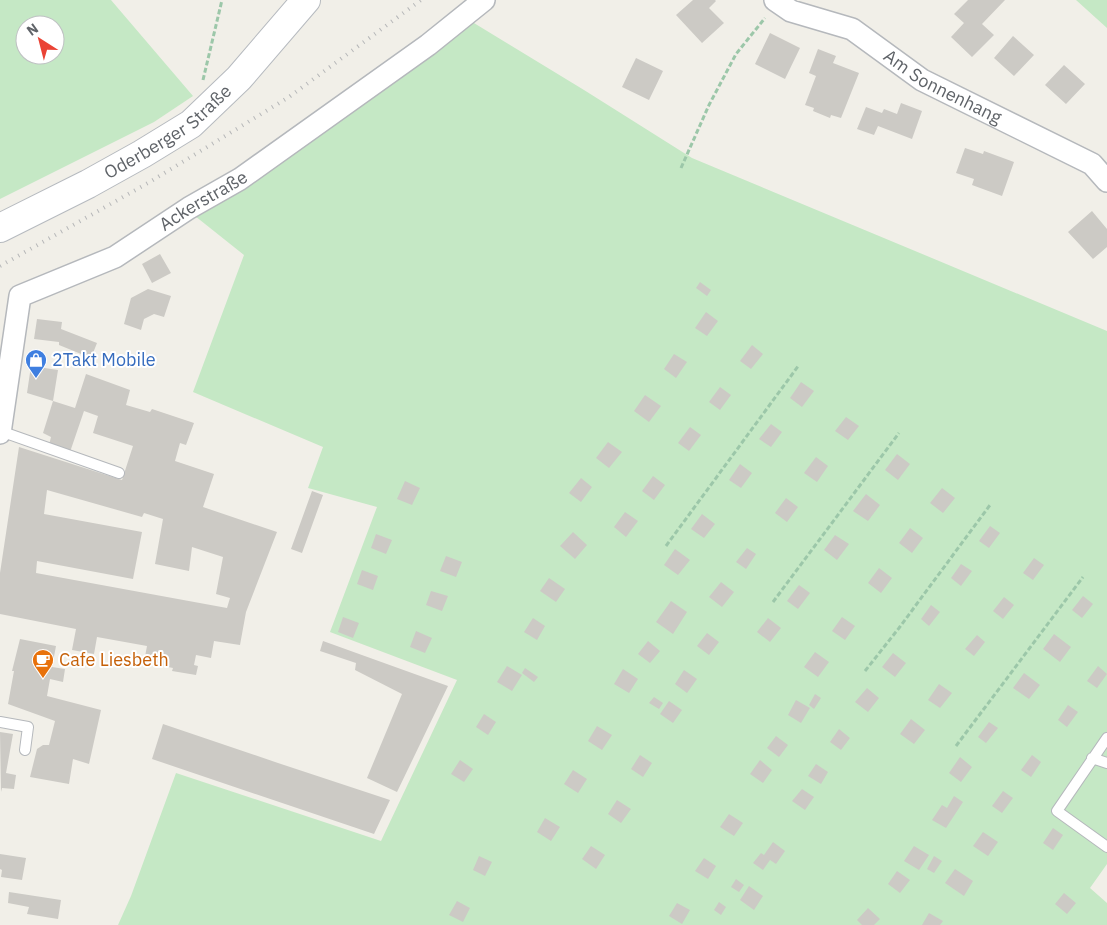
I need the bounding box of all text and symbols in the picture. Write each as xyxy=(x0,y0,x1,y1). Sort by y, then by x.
north arrow xyxy=(15,15,65,65)
text: N xyxy=(23,19,42,40)
street label: Am Sonnenhang xyxy=(879,44,1006,129)
street label: Oderberger Straße xyxy=(100,79,236,184)
street label: Ackerstraße xyxy=(155,165,252,236)
shop icon: 2Takt Mobile xyxy=(24,348,48,379)
place label: 2Takt Mobile xyxy=(52,348,156,371)
cafe icon: Cafe Liesbeth xyxy=(31,648,55,679)
place label: Cafe Liesbeth xyxy=(59,648,169,671)

